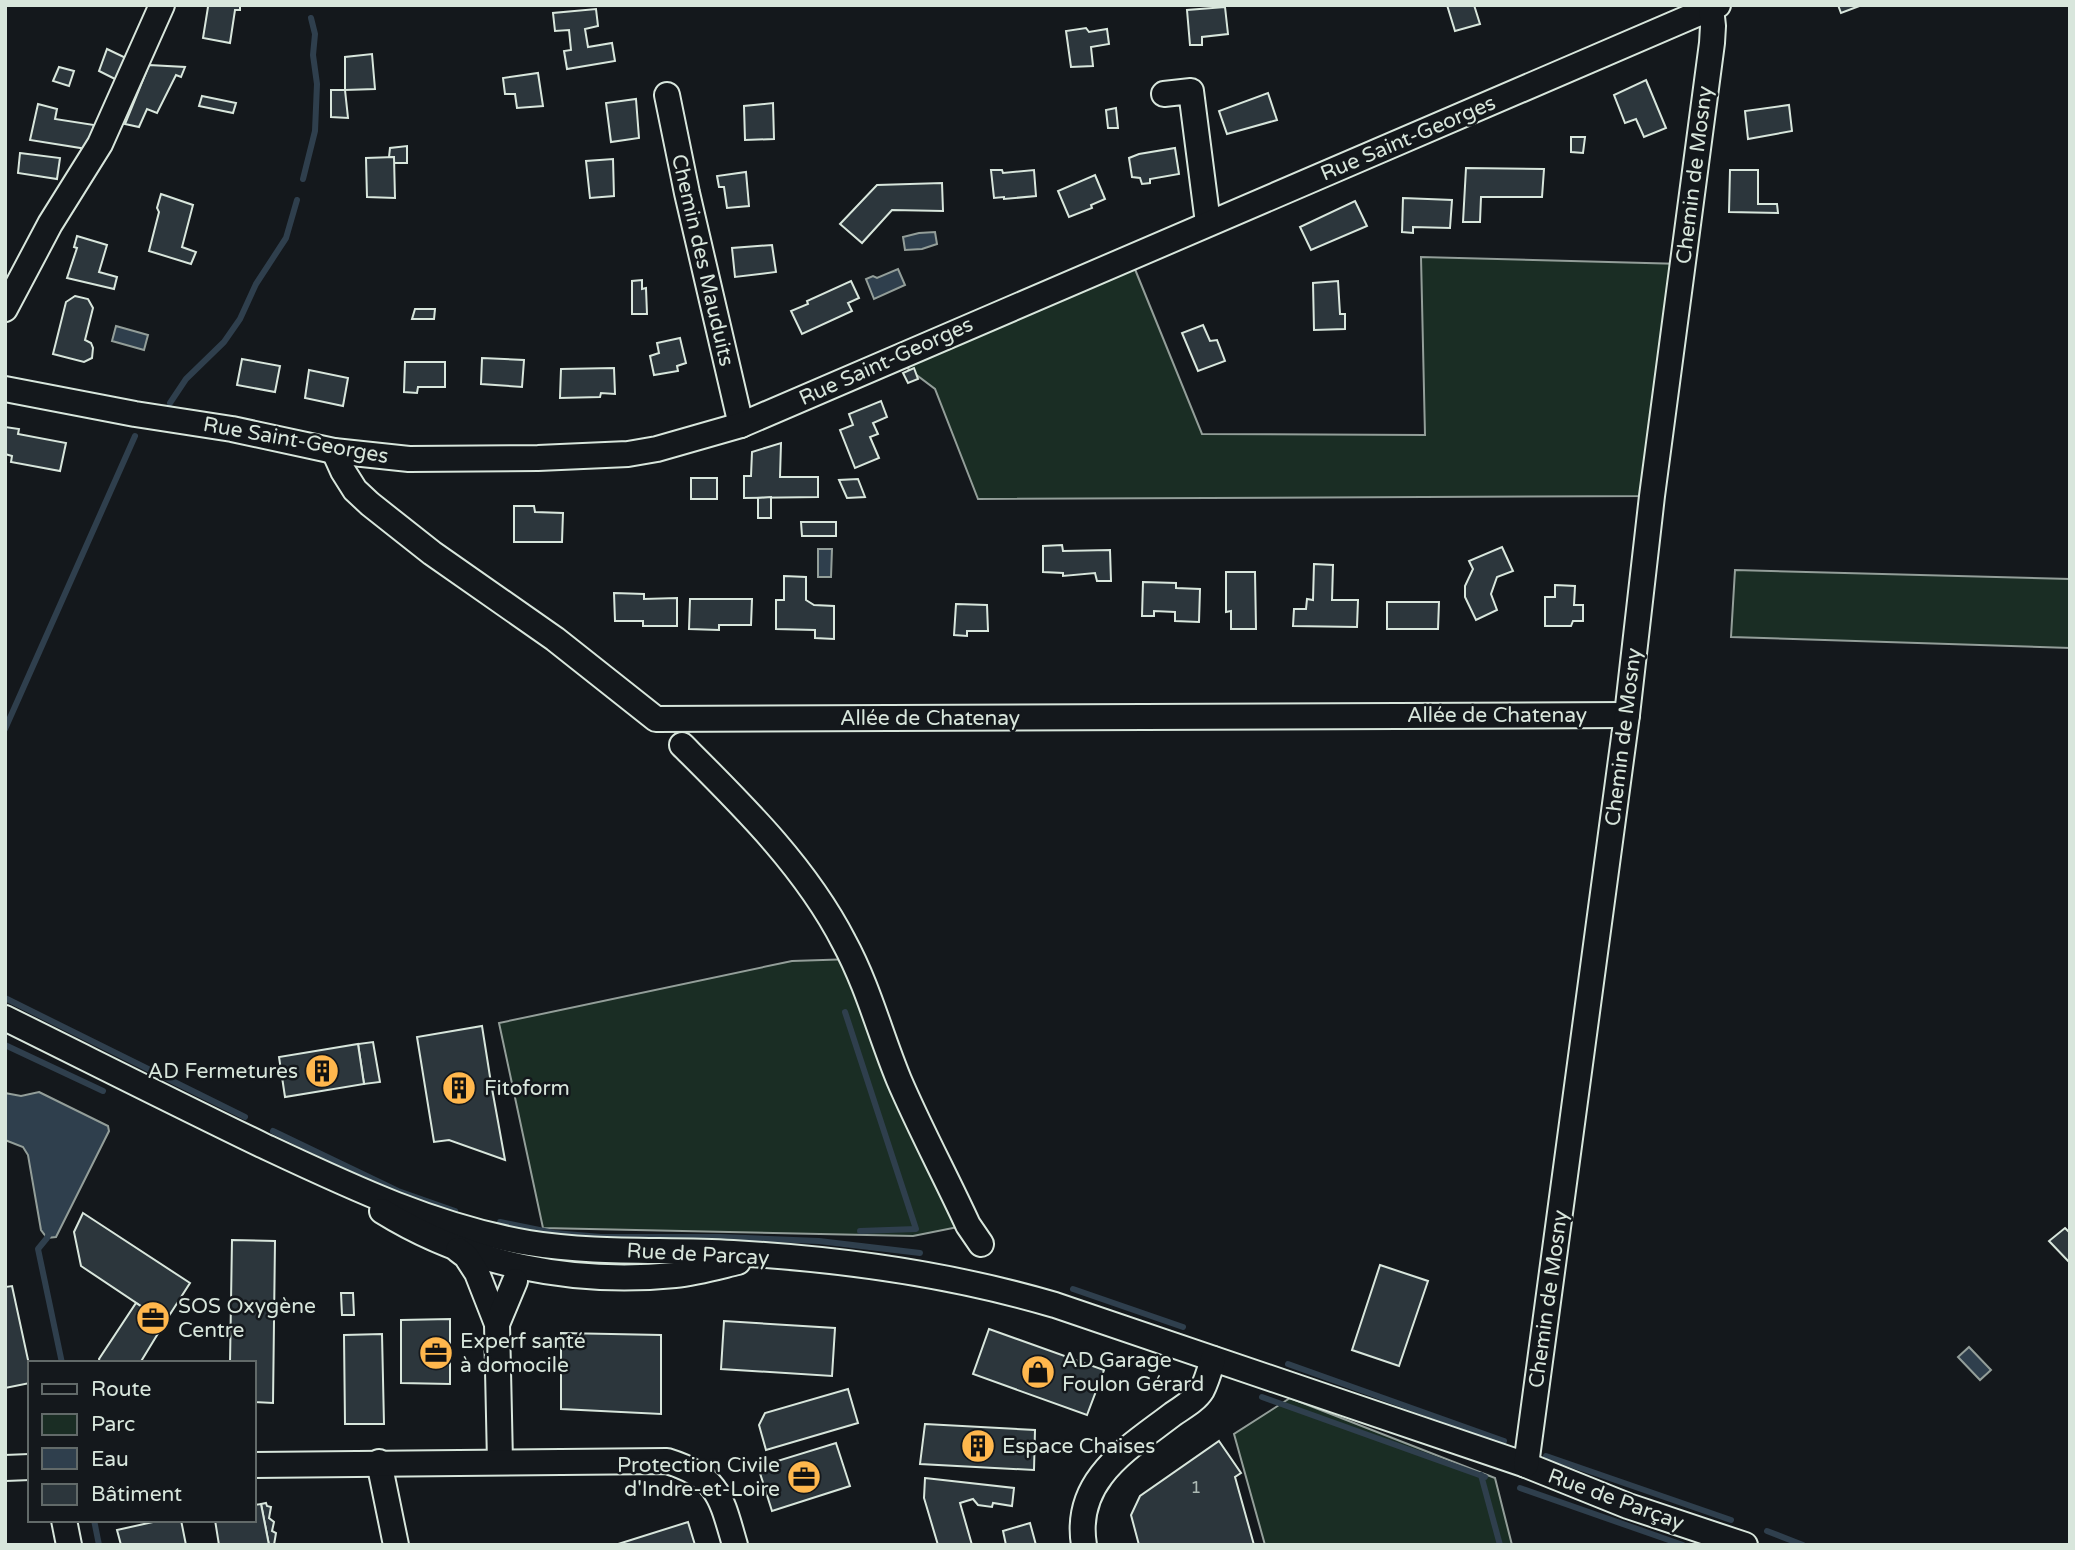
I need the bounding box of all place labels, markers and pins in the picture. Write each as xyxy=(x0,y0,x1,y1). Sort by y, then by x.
building icon: AD Fermetures xyxy=(303,1052,341,1090)
place label: AD Fermetures xyxy=(148,1059,298,1084)
building icon: Fitoform xyxy=(440,1069,478,1107)
place label: Fitoform xyxy=(484,1076,570,1101)
place label: SOS Oxygène Centre xyxy=(178,1294,316,1343)
office icon: SOS Oxygène Centre xyxy=(134,1299,172,1337)
place label: Experf santé à domocile xyxy=(460,1329,586,1378)
office icon: Experf santé à domocile xyxy=(417,1334,455,1372)
place label: AD Garage Foulon Gérard xyxy=(1062,1348,1204,1397)
shop icon: AD Garage Foulon Gérard xyxy=(1019,1353,1057,1391)
building icon: Espace Chaises xyxy=(959,1427,997,1465)
place label: Espace Chaises xyxy=(1002,1434,1155,1459)
place label: Protection Civile d'Indre-et-Loire xyxy=(617,1453,780,1502)
office icon: Protection Civile d'Indre-et-Loire xyxy=(785,1458,823,1496)

